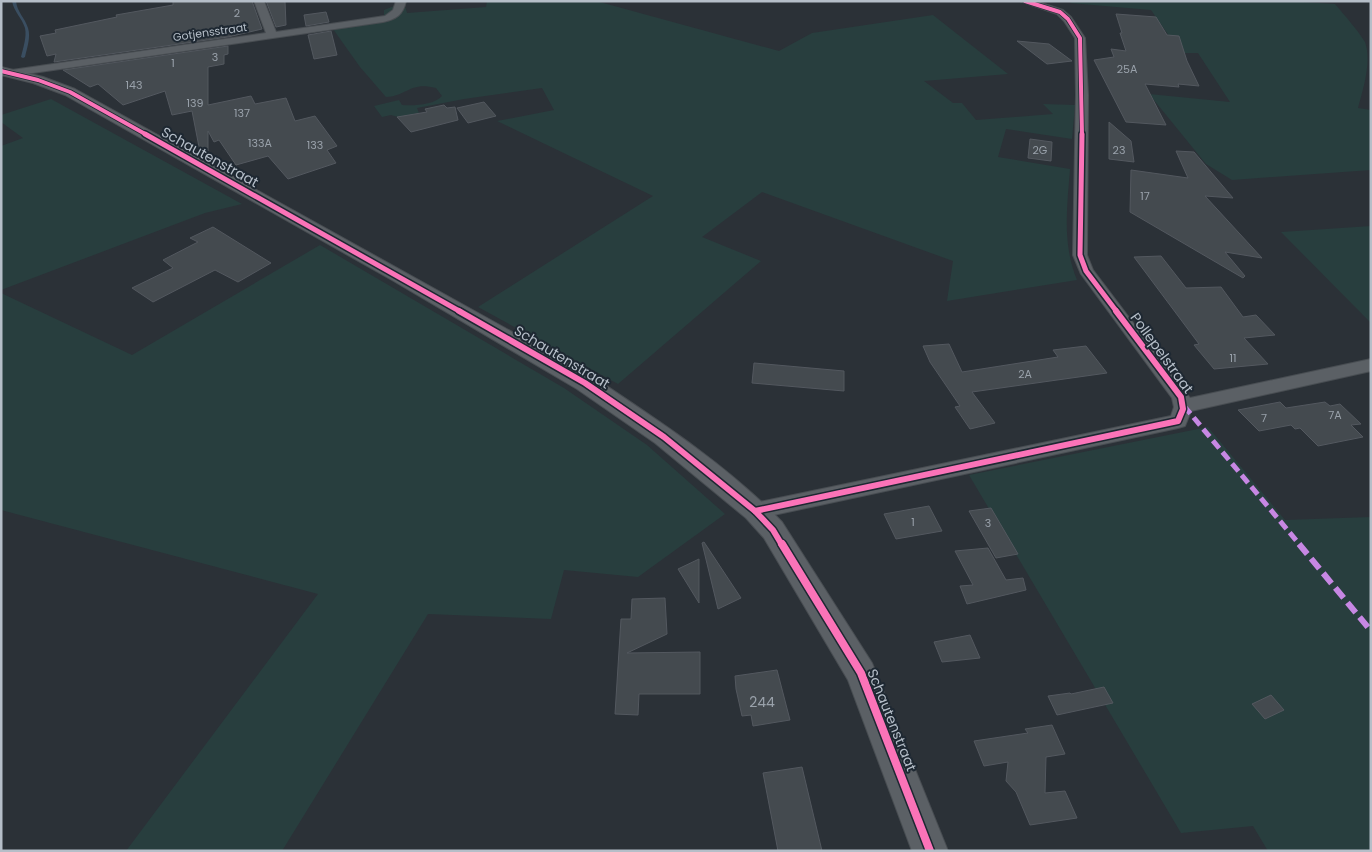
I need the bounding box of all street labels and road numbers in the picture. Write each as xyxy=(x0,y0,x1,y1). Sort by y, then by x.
street label: Gotjensstraat xyxy=(172,19,248,45)
street label: Schautenstraat xyxy=(158,122,262,192)
street label: Pollepelstraat xyxy=(1126,308,1198,398)
street label: Schautenstraat xyxy=(510,320,614,394)
street label: Schautenstraat xyxy=(862,666,922,774)

